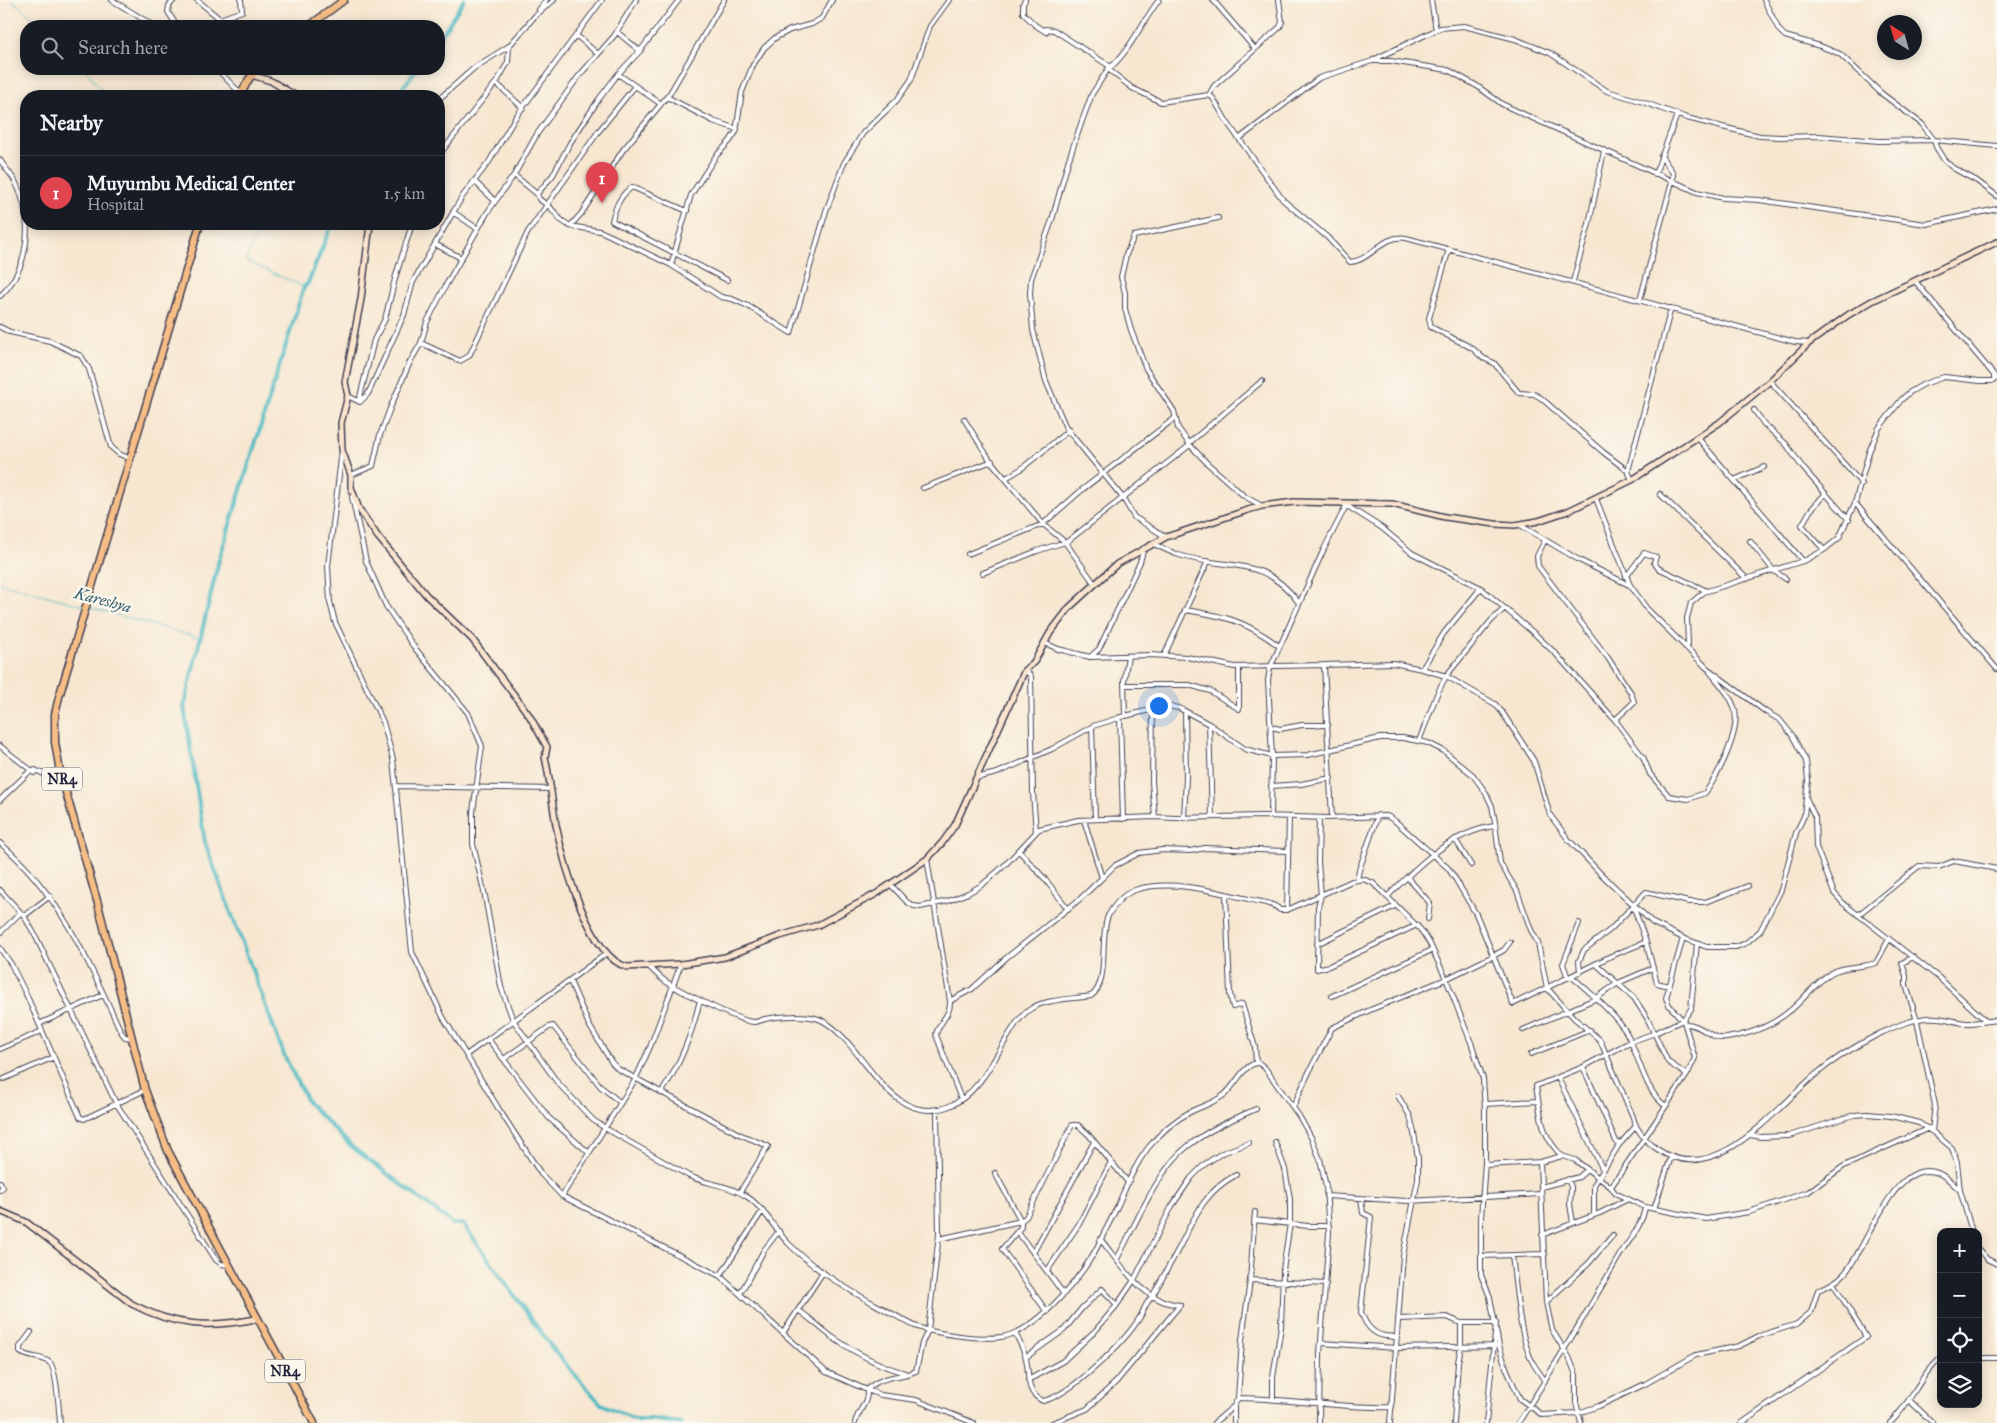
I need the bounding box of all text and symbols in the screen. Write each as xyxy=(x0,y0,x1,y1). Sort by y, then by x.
north arrow xyxy=(1877,15,1922,60)
search box xyxy=(20,20,445,75)
icon: search xyxy=(38,34,66,62)
text: Search here xyxy=(78,36,168,59)
text: Nearby xyxy=(40,110,103,136)
pin: 1 xyxy=(586,162,618,203)
text: Muyumbu Medical Center xyxy=(87,172,295,195)
text: 1 xyxy=(53,184,59,203)
text: 1.5 km xyxy=(384,184,425,203)
text: Hospital xyxy=(87,195,144,214)
water label: Kareshya xyxy=(72,583,134,617)
your location xyxy=(1146,693,1172,719)
road number: NR4 xyxy=(42,768,82,791)
map controls xyxy=(1937,1228,1982,1408)
button: + xyxy=(1937,1228,1982,1273)
button: − xyxy=(1937,1273,1982,1318)
button: locate xyxy=(1937,1318,1982,1363)
road number: NR4 xyxy=(265,1360,305,1382)
button: layers xyxy=(1937,1363,1982,1408)

